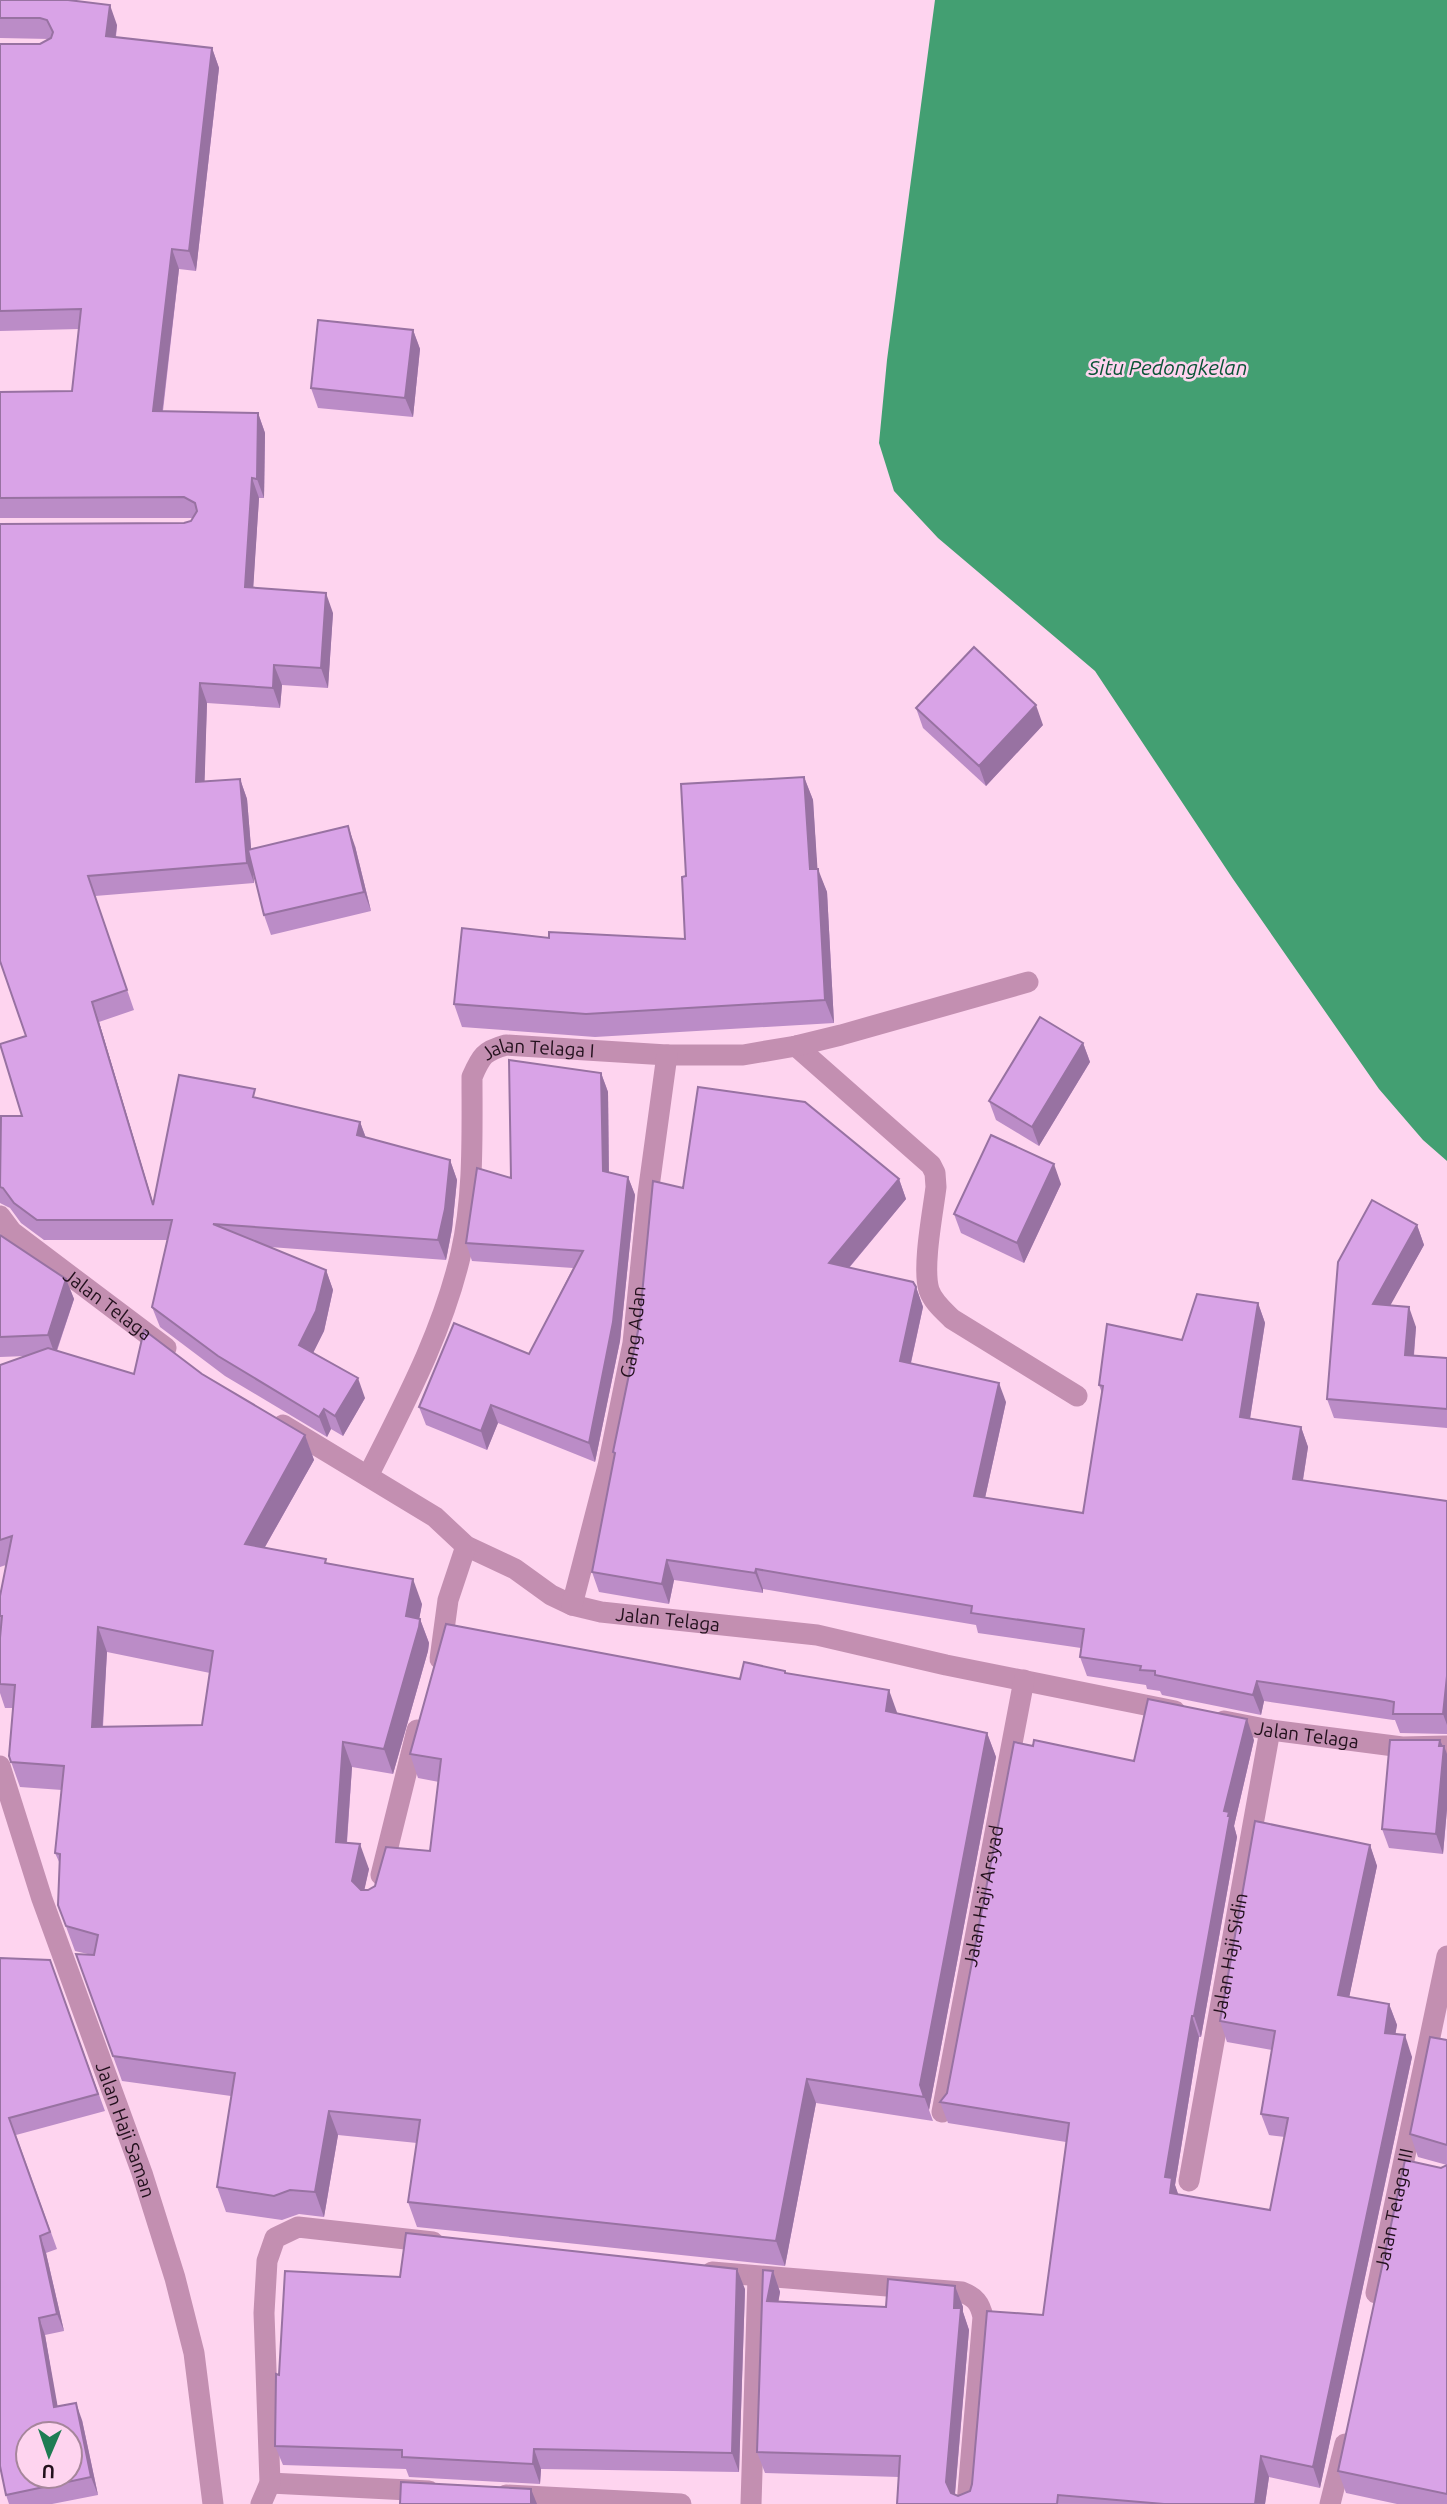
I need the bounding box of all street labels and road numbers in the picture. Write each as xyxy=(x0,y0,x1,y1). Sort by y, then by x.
street label: Jalan Telaga I xyxy=(477,1034,595,1065)
street label: Jalan Telaga xyxy=(59,1264,156,1345)
street label: Gang Adan xyxy=(615,1285,650,1380)
street label: Jalan Telaga xyxy=(615,1603,721,1636)
street label: Jalan Telaga xyxy=(1253,1716,1360,1752)
street label: Jalan Haji Arsyad xyxy=(959,1823,1007,1968)
street label: Jalan Haji Sidin xyxy=(1207,1891,1252,2020)
street label: Jalan Haji Saman xyxy=(91,2059,160,2200)
street label: Jalan Telaga III xyxy=(1370,2146,1417,2272)

